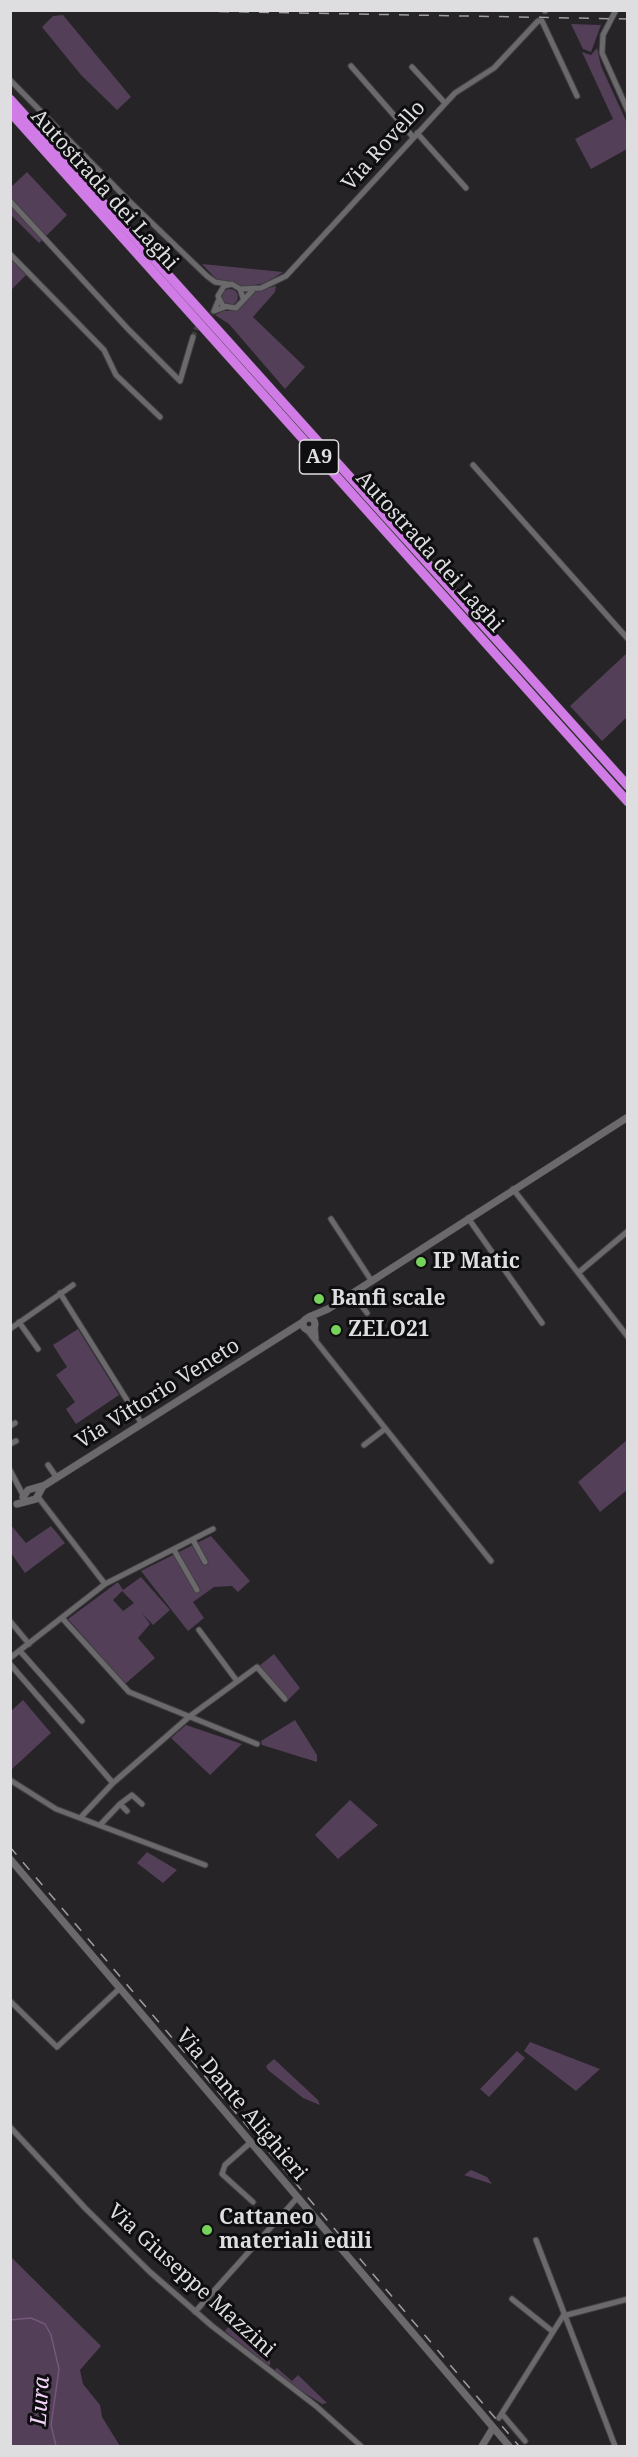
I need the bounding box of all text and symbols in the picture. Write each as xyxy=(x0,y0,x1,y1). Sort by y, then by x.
street label: Via Rovello xyxy=(337,96,431,196)
street label: Autostrada dei Laghi xyxy=(25,104,183,276)
road number: A9 xyxy=(300,440,338,474)
street label: Autostrada dei Laghi xyxy=(350,466,508,638)
place label: IP Matic xyxy=(433,1249,520,1275)
marker: IP Matic xyxy=(414,1255,428,1269)
place label: Banfi scale xyxy=(331,1286,445,1312)
marker: Banfi scale xyxy=(312,1292,326,1306)
place label: ZELO21 xyxy=(348,1317,430,1343)
marker: ZELO21 xyxy=(329,1323,343,1337)
street label: Via Vittorio Veneto xyxy=(71,1333,245,1455)
street label: Via Dante Alighieri xyxy=(170,2024,312,2186)
street label: Via Giuseppe Mazzini xyxy=(102,2199,280,2363)
place label: Cattaneo materiali edili xyxy=(219,2205,372,2255)
marker: Cattaneo materiali edili xyxy=(200,2223,214,2237)
water label: Lura xyxy=(26,2375,56,2427)

